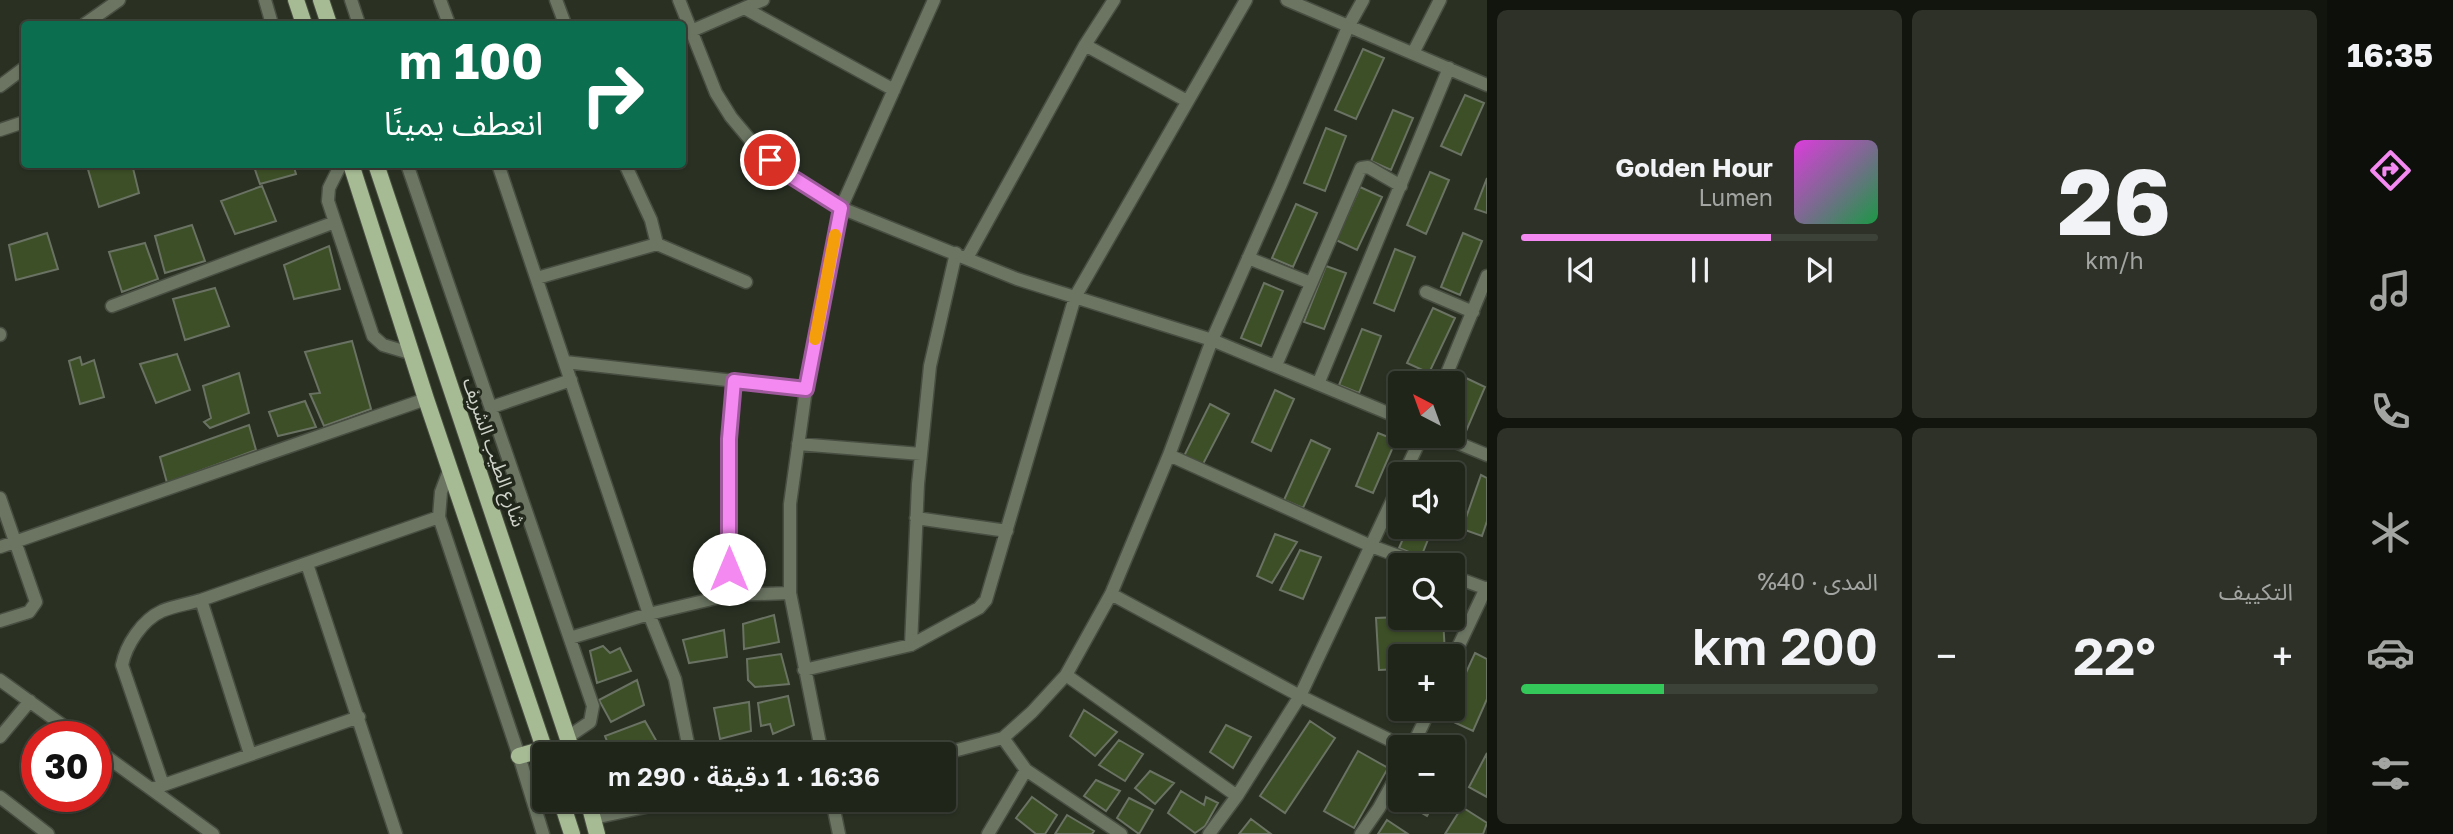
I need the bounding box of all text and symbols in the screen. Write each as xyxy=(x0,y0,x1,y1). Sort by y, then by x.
text: 100 m xyxy=(399,31,543,90)
text: 16:35 xyxy=(2347,36,2433,74)
icon: right xyxy=(567,49,658,140)
text: انعطف يمينًا xyxy=(384,104,543,142)
pin xyxy=(740,130,800,190)
icon: arrive xyxy=(751,141,789,179)
text: 26 xyxy=(2058,146,2171,255)
icon: directions xyxy=(2366,146,2415,195)
text: Golden Hour xyxy=(1615,152,1773,183)
text: Lumen xyxy=(1699,183,1773,211)
text: km/h xyxy=(2085,246,2144,274)
icon: previous xyxy=(1562,251,1600,289)
icon: pause xyxy=(1681,251,1719,289)
icon: next xyxy=(1800,251,1838,289)
icon: music xyxy=(2366,266,2415,315)
north arrow xyxy=(1388,371,1465,448)
map controls xyxy=(1388,371,1465,812)
street label: شارع الطيب الشريف xyxy=(456,374,531,531)
icon: phone xyxy=(2366,387,2415,436)
button: sound xyxy=(1388,462,1465,539)
icon: climate xyxy=(2366,508,2415,557)
position arrow xyxy=(692,532,766,606)
button: search xyxy=(1388,553,1465,630)
text: المدى · 40% xyxy=(1758,567,1878,595)
text: التكييف xyxy=(2219,577,2293,605)
text: 200 km xyxy=(1692,614,1878,676)
text: 22° xyxy=(2073,624,2156,686)
icon: car xyxy=(2366,628,2415,677)
text: − xyxy=(1936,633,1957,678)
text: + xyxy=(2272,633,2293,678)
button: + xyxy=(1388,644,1465,721)
speed limit sign: 30 xyxy=(21,721,112,812)
button: − xyxy=(1388,735,1465,812)
icon: filters xyxy=(2366,749,2415,798)
text: 16:36 · 1 دقيقة · 290 m xyxy=(608,761,880,792)

